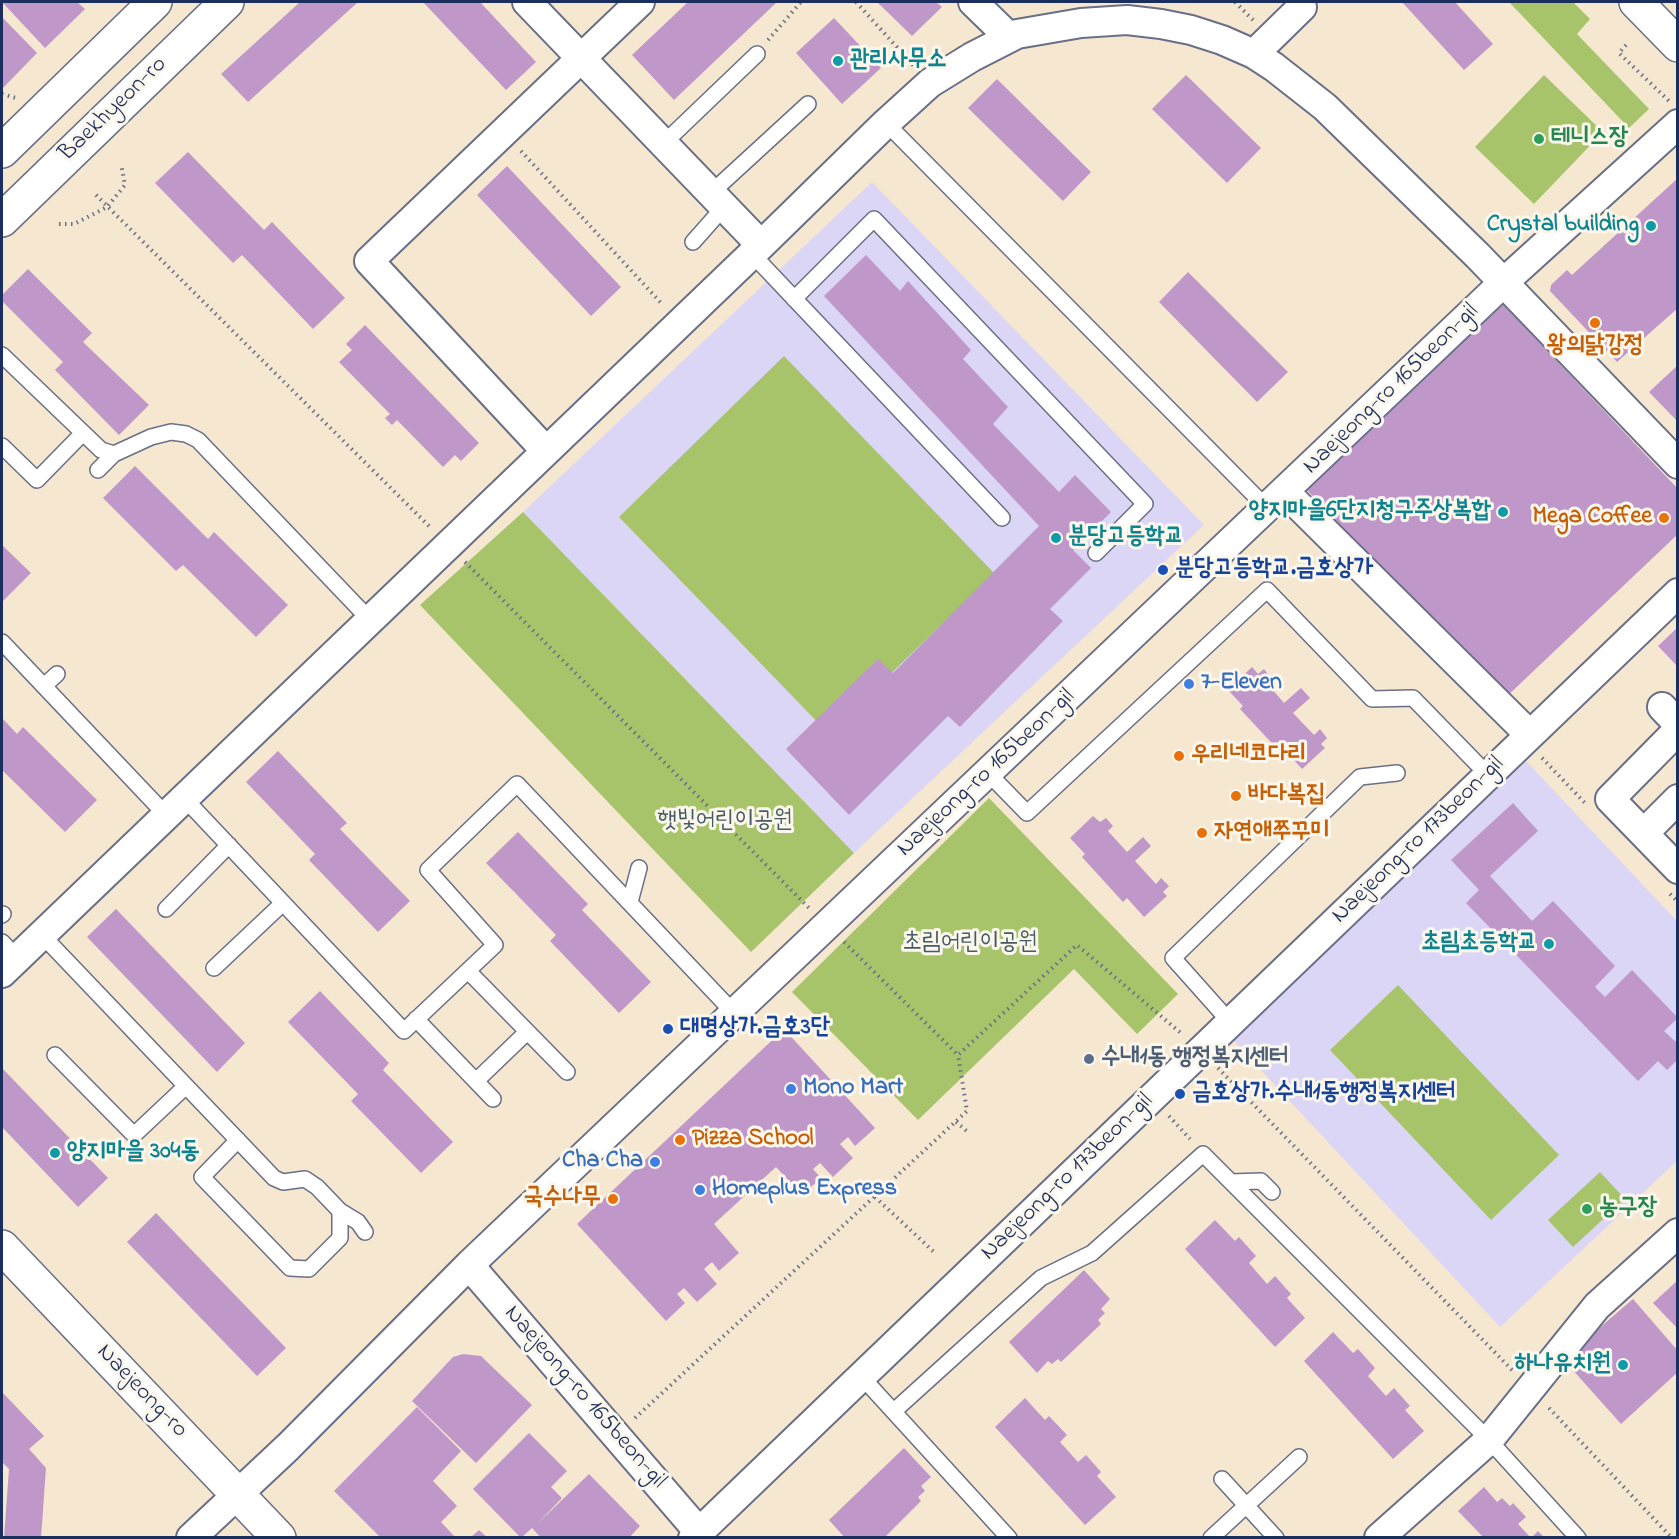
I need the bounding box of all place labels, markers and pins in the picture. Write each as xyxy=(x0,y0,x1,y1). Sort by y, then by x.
place label: 관리사무소 xyxy=(850,47,947,75)
marker: 관리사무소 xyxy=(831,54,845,68)
place label: 테니스장 xyxy=(1551,125,1628,153)
marker: 테니스장 xyxy=(1532,132,1546,146)
place label: Crystal building xyxy=(1487,212,1639,240)
marker: Crystal building xyxy=(1644,219,1658,233)
marker: 왕의닭강정 xyxy=(1588,316,1602,330)
place label: 왕의닭강정 xyxy=(1547,333,1643,361)
place label: 양지마을6단지청구주상복합 xyxy=(1249,498,1491,526)
place label: Mega Coffee xyxy=(1533,504,1652,532)
marker: 양지마을6단지청구주상복합 xyxy=(1496,505,1510,519)
marker: Mega Coffee xyxy=(1657,511,1671,525)
place label: 분당고등학교 xyxy=(1068,524,1184,552)
marker: 분당고등학교 xyxy=(1049,531,1063,545)
place label: 분당고등학교.금호상가 xyxy=(1175,556,1373,584)
marker: 분당고등학교.금호상가 xyxy=(1156,563,1170,577)
place label: 7-Eleven xyxy=(1201,670,1282,698)
marker: 7-Eleven xyxy=(1182,677,1196,691)
place label: 우리네코다리 xyxy=(1191,742,1307,770)
marker: 우리네코다리 xyxy=(1172,749,1186,763)
place label: 바다복집 xyxy=(1248,782,1325,810)
marker: 바다복집 xyxy=(1229,789,1243,803)
place label: 자연애쭈꾸미 xyxy=(1214,819,1330,847)
marker: 자연애쭈꾸미 xyxy=(1195,826,1209,840)
place label: 초림초등학교 xyxy=(1421,930,1537,958)
marker: 초림초등학교 xyxy=(1542,937,1556,951)
place label: 대명상가.금호3단 xyxy=(680,1015,830,1043)
marker: 대명상가.금호3단 xyxy=(661,1022,675,1036)
place label: 수내1동 행정복지센터 xyxy=(1101,1045,1288,1073)
marker: 수내1동 행정복지센터 xyxy=(1082,1052,1096,1066)
place label: Mono Mart xyxy=(803,1075,903,1103)
place label: 금호상가.수내1동행정복지센터 xyxy=(1192,1080,1456,1108)
marker: Mono Mart xyxy=(784,1082,798,1096)
marker: 금호상가.수내1동행정복지센터 xyxy=(1173,1087,1187,1101)
place label: Pizza School xyxy=(692,1126,814,1154)
marker: Pizza School xyxy=(673,1133,687,1147)
place label: 양지마을 304동 xyxy=(67,1139,200,1167)
marker: 양지마을 304동 xyxy=(48,1146,62,1160)
place label: Cha Cha xyxy=(562,1148,643,1176)
marker: Cha Cha xyxy=(648,1155,662,1169)
place label: Homeplus Express xyxy=(712,1176,897,1204)
marker: Homeplus Express xyxy=(693,1183,707,1197)
place label: 국수나무 xyxy=(524,1185,601,1213)
marker: 국수나무 xyxy=(606,1192,620,1206)
place label: 농구장 xyxy=(1599,1195,1657,1223)
marker: 농구장 xyxy=(1580,1202,1594,1216)
place label: 하나유치원 xyxy=(1514,1351,1611,1379)
marker: 하나유치원 xyxy=(1616,1358,1630,1372)

